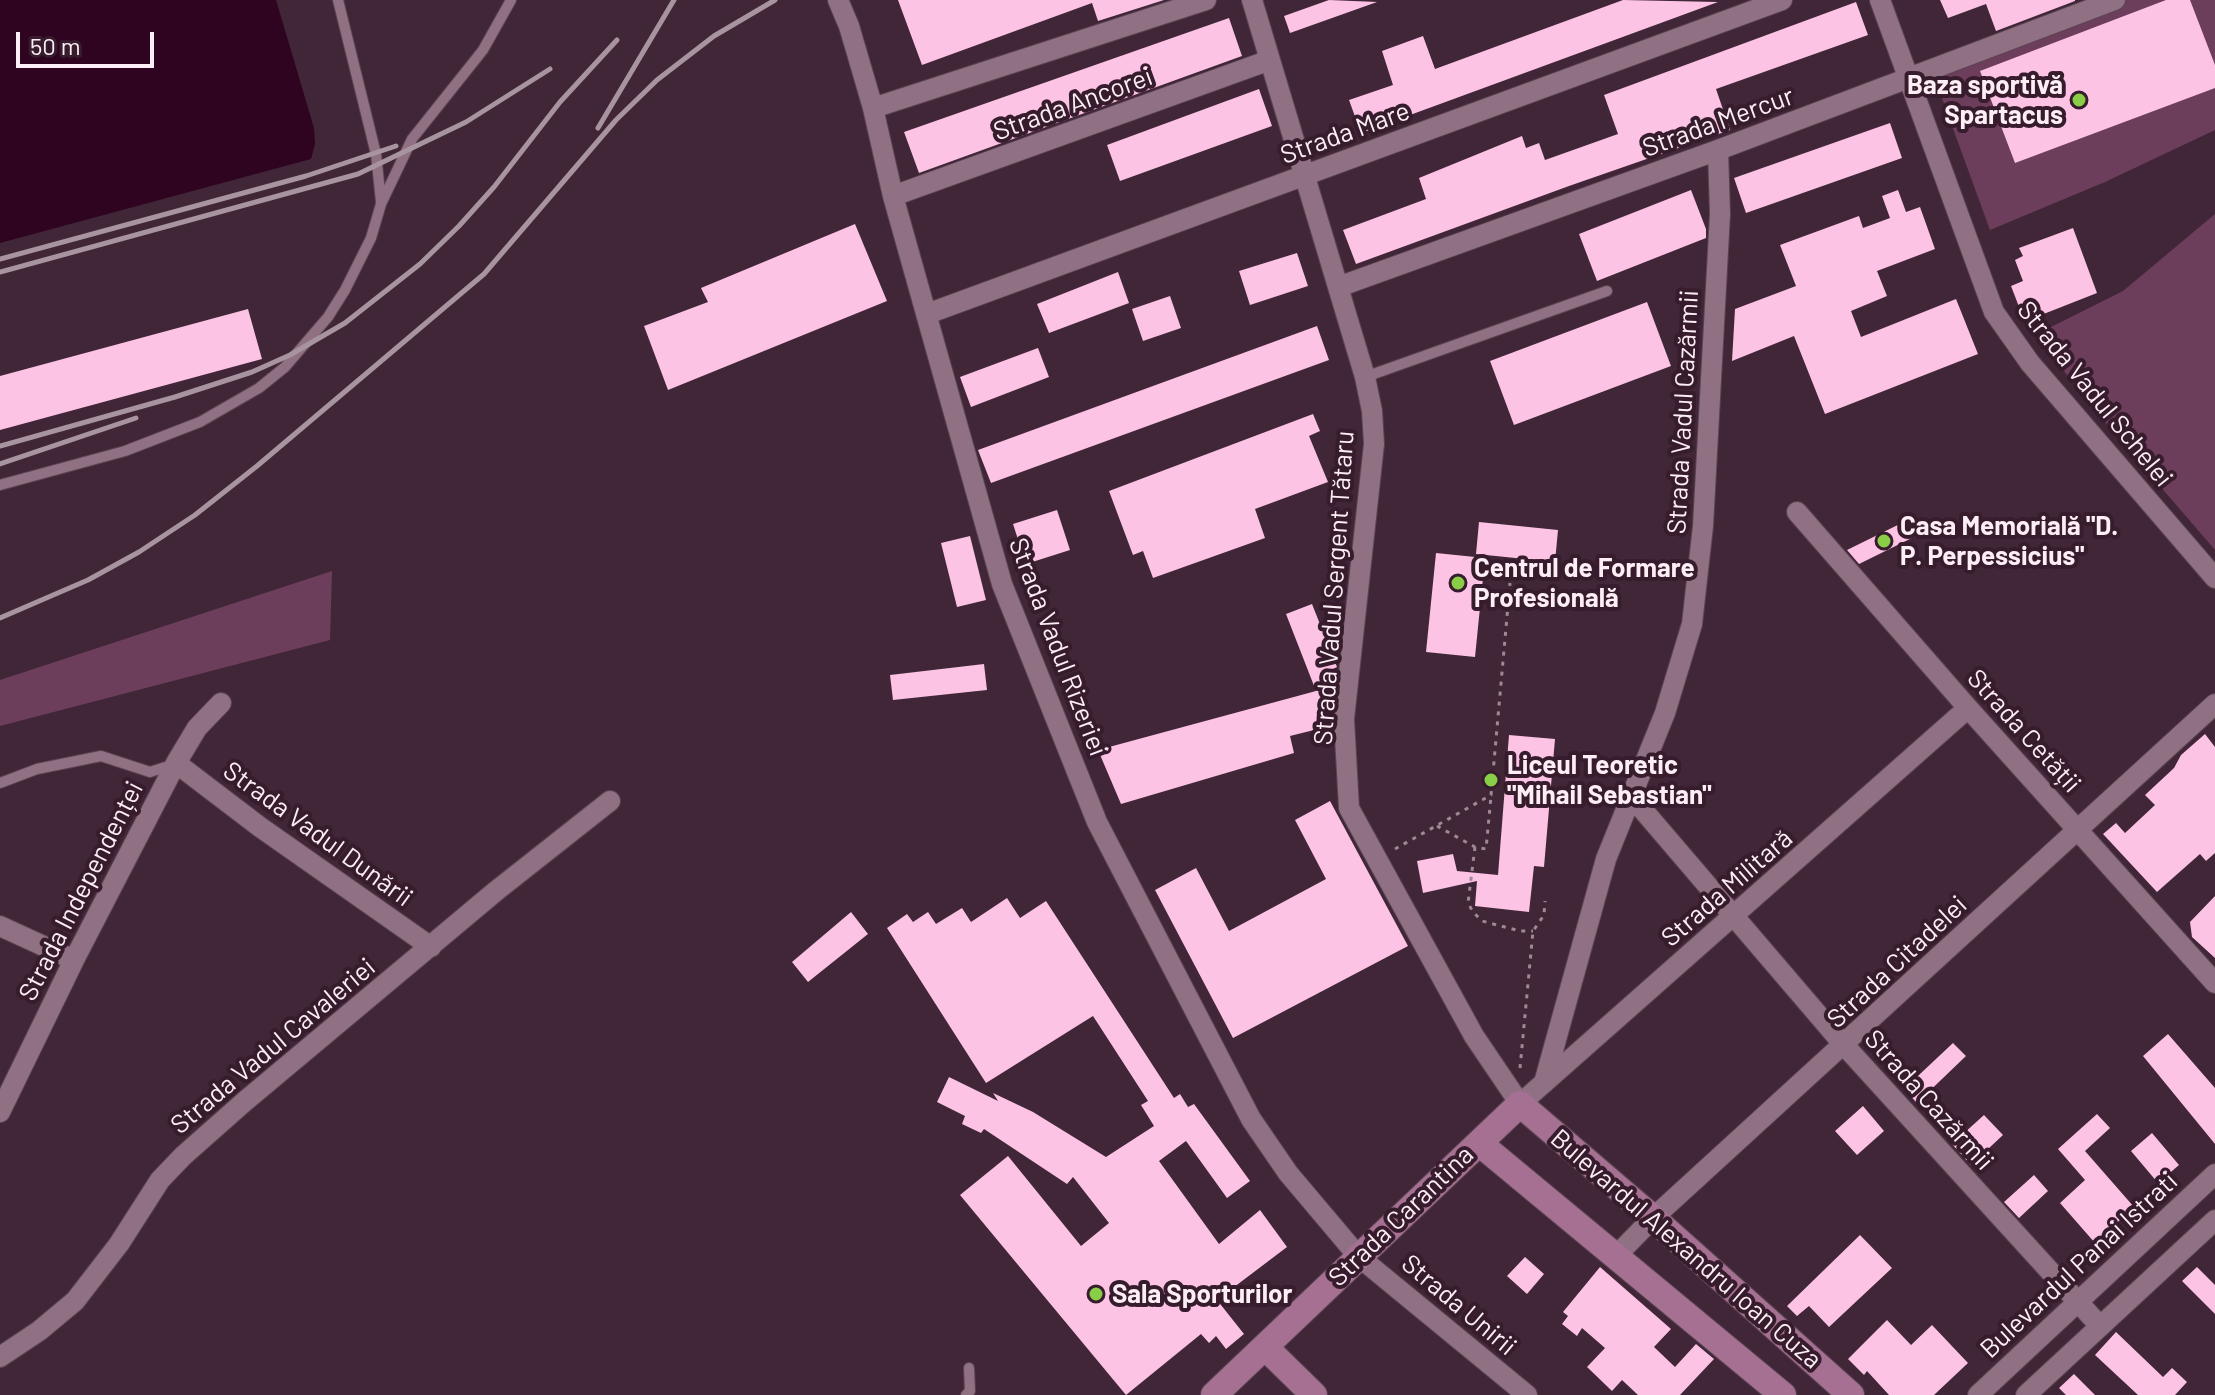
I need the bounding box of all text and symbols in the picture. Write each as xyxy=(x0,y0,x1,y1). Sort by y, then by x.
scale bar xyxy=(20,16,158,66)
text: 50 m xyxy=(30,31,81,60)
street label: Strada Ancorei xyxy=(989,61,1157,147)
place label: Baza sportivă Spartacus xyxy=(1907,69,2063,130)
street label: Strada Mercur xyxy=(1638,80,1798,164)
marker: Baza sportivă Spartacus xyxy=(2070,91,2088,109)
street label: Strada Mare xyxy=(1276,95,1414,171)
street label: Strada Vadul Cazărmii xyxy=(1661,289,1705,535)
street label: Strada Vadul Schelei xyxy=(2011,295,2179,493)
street label: Strada Vadul Sergent Tătaru xyxy=(1307,430,1361,746)
place label: Casa Memorială "D. P. Perpessicius" xyxy=(1900,510,2118,572)
marker: Casa Memorială "D. P. Perpessicius" xyxy=(1875,532,1893,550)
street label: Strada Vadul Rizeriei xyxy=(1002,533,1114,761)
place label: Centrul de Formare Profesională xyxy=(1474,552,1695,614)
marker: Centrul de Formare Profesională xyxy=(1449,574,1467,592)
street label: Strada Cetății xyxy=(1961,663,2087,799)
place label: Liceul Teoretic "Mihail Sebastian" xyxy=(1507,749,1712,810)
street label: Strada Vadul Dunării xyxy=(217,755,419,913)
marker: Liceul Teoretic "Mihail Sebastian" xyxy=(1482,771,1500,789)
street label: Strada Independenței xyxy=(12,776,150,1006)
street label: Strada Militară xyxy=(1655,823,1799,953)
street label: Strada Citadelei xyxy=(1821,889,1973,1035)
street label: Strada Vadul Cavaleriei xyxy=(164,951,382,1141)
street label: Strada Cazărmii xyxy=(1858,1023,2000,1177)
street label: Bulevardul Alexandru Ioan Cuza xyxy=(1544,1123,1828,1375)
street label: Strada Carantina xyxy=(1322,1139,1480,1293)
street label: Bulevardul Panai Istrati xyxy=(1974,1165,2184,1365)
street label: Strada Unirii xyxy=(1395,1248,1523,1362)
place label: Sala Sporturilor xyxy=(1112,1278,1292,1310)
marker: Sala Sporturilor xyxy=(1087,1285,1105,1303)

